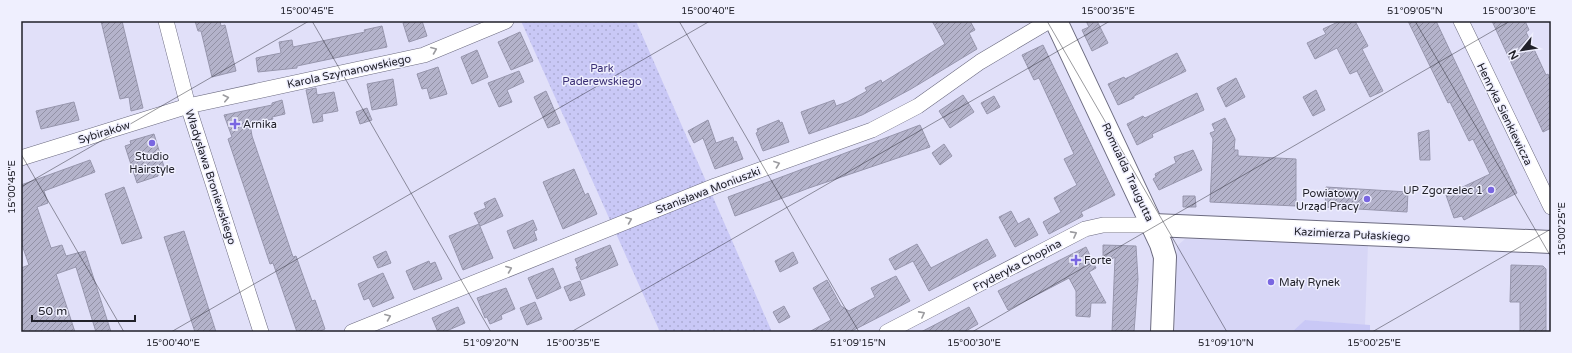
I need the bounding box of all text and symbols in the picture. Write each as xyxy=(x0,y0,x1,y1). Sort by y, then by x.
text: 15°00'45"E xyxy=(280,5,334,17)
text: 15°00'40"E xyxy=(681,5,735,17)
text: 15°00'35"E xyxy=(1081,5,1135,17)
text: 51°09'05"N xyxy=(1387,5,1443,17)
text: 15°00'30"E xyxy=(1482,5,1536,17)
north arrow xyxy=(1502,30,1542,70)
one-way arrow xyxy=(431,47,438,55)
text: N xyxy=(1506,48,1522,62)
street label: Karola Szymanowskiego xyxy=(286,52,413,91)
street label: Henryka Sienkiewicza xyxy=(1474,61,1535,168)
park label: Park Paderewskiego xyxy=(562,62,642,88)
one-way arrow xyxy=(222,94,229,102)
street label: Władysława Broniewskiego xyxy=(182,108,239,247)
street label: Sybiraków xyxy=(77,118,132,147)
place label: Arnika xyxy=(243,118,277,131)
marker: Arnika xyxy=(230,119,240,129)
street label: Romualda Traugutta xyxy=(1099,121,1156,224)
marker: Studio Hairstyle xyxy=(147,138,157,148)
place label: Studio Hairstyle xyxy=(129,150,175,176)
text: 15°00'45"E xyxy=(6,160,18,214)
one-way arrow xyxy=(773,160,780,169)
street label: Stanisława Moniuszki xyxy=(654,165,762,216)
place label: UP Zgorzelec 1 xyxy=(1403,184,1483,197)
marker: UP Zgorzelec 1 xyxy=(1486,185,1496,195)
place label: Powiatowy Urząd Pracy xyxy=(1296,187,1359,213)
marker: Powiatowy Urząd Pracy xyxy=(1362,194,1372,204)
text: 15°00'25"E xyxy=(1556,202,1568,256)
one-way arrow xyxy=(625,217,633,225)
street label: Kazimierza Pułaskiego xyxy=(1293,225,1411,244)
one-way arrow xyxy=(1070,232,1078,239)
street label: Fryderyka Chopina xyxy=(971,237,1064,294)
place label: Forte xyxy=(1084,254,1112,267)
marker: Forte xyxy=(1071,255,1081,265)
one-way arrow xyxy=(505,265,512,273)
place label: Mały Rynek xyxy=(1279,276,1340,289)
marker: Mały Rynek xyxy=(1266,277,1276,287)
scale bar xyxy=(32,297,135,323)
text: 50 m xyxy=(38,304,67,318)
one-way arrow xyxy=(918,311,925,319)
one-way arrow xyxy=(385,314,392,322)
text: 15°00'40"E xyxy=(146,337,200,349)
text: 51°09'20"N xyxy=(463,337,519,349)
text: 15°00'35"E xyxy=(546,337,600,349)
text: 51°09'15"N xyxy=(830,337,886,349)
text: 15°00'30"E xyxy=(947,337,1001,349)
text: 51°09'10"N xyxy=(1198,337,1254,349)
text: 15°00'25"E xyxy=(1347,337,1401,349)

